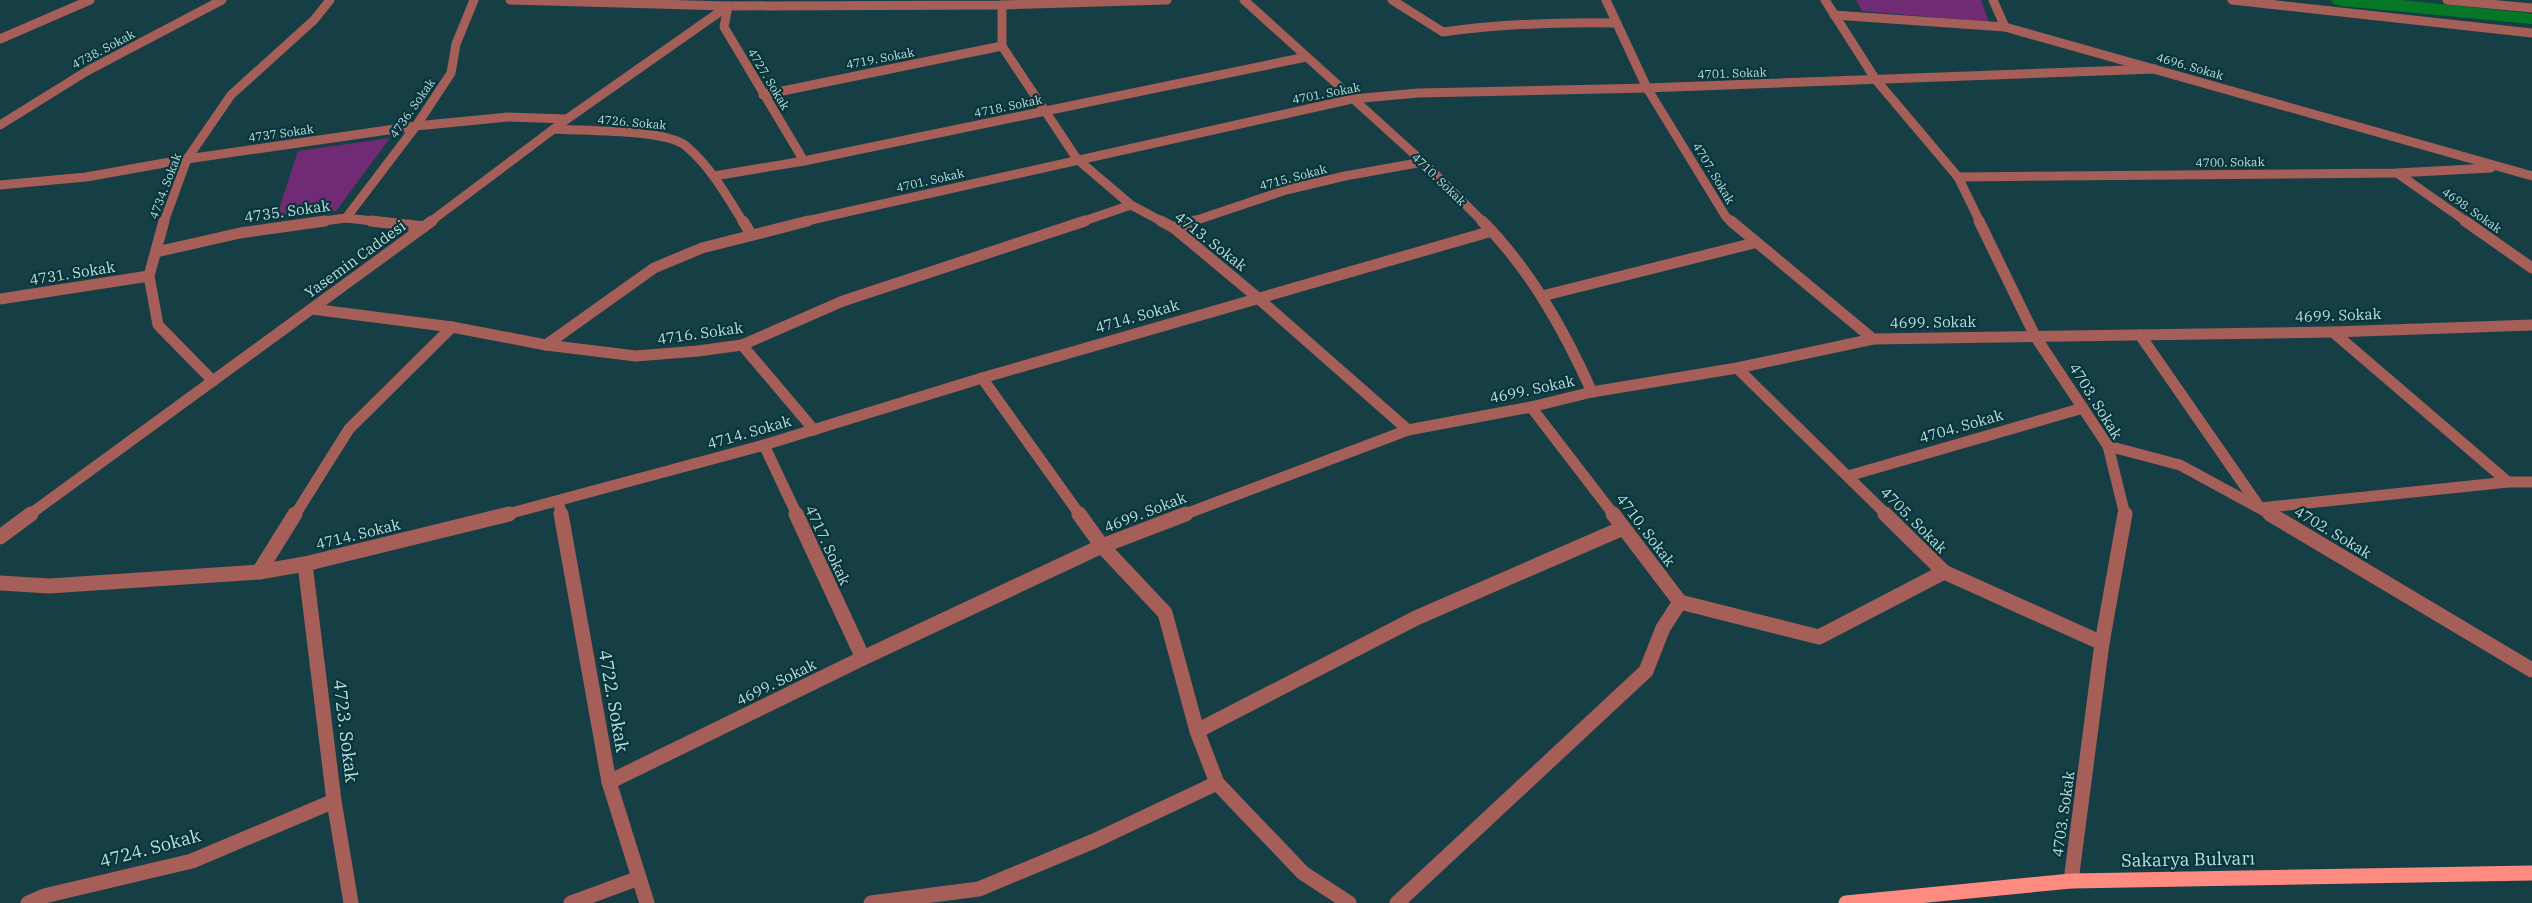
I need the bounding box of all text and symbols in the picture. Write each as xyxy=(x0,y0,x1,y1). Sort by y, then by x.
street label: 4738. Sokak xyxy=(69,26,137,72)
street label: 4719. Sokak xyxy=(845,44,915,72)
street label: 4727. Sokak xyxy=(745,45,793,113)
street label: 4696. Sokak xyxy=(2155,49,2225,83)
street label: 4701. Sokak xyxy=(1697,64,1767,82)
street label: 4736. Sokak xyxy=(386,75,438,141)
street label: 4701. Sokak xyxy=(1291,79,1361,107)
street label: 4718. Sokak xyxy=(973,91,1043,121)
street label: 4726. Sokak xyxy=(597,112,667,132)
street label: 4737 Sokak xyxy=(247,121,315,145)
street label: 4707. Sokak xyxy=(1690,139,1738,207)
street label: 4710. Sokak xyxy=(1409,150,1469,208)
street label: 4734. Sokak xyxy=(146,151,184,221)
street label: 4700. Sokak xyxy=(2195,154,2265,170)
street label: 4715. Sokak xyxy=(1258,161,1328,193)
street label: 4701. Sokak xyxy=(895,165,965,195)
street label: 4698. Sokak xyxy=(2439,184,2505,236)
street label: 4735. Sokak xyxy=(243,196,331,226)
street label: 4713. Sokak xyxy=(1171,207,1251,275)
street label: Yasemin Caddesi xyxy=(301,216,409,302)
street label: 4731. Sokak xyxy=(28,257,116,289)
street label: 4714. Sokak xyxy=(1093,295,1181,337)
street label: 4699. Sokak xyxy=(2294,304,2382,326)
street label: 4699. Sokak xyxy=(1890,312,1977,332)
street label: 4716. Sokak xyxy=(656,318,744,348)
street label: 4703. Sokak xyxy=(2065,359,2127,443)
street label: 4699. Sokak xyxy=(1488,371,1577,407)
street label: 4704. Sokak xyxy=(1917,405,2005,447)
street label: 4714. Sokak xyxy=(705,411,793,453)
street label: 4705. Sokak xyxy=(1877,483,1951,557)
street label: 4699. Sokak xyxy=(1101,488,1189,536)
street label: 4710. Sokak xyxy=(1612,490,1680,570)
street label: 4717. Sokak xyxy=(801,502,855,588)
street label: 4702. Sokak xyxy=(2291,502,2375,563)
street label: 4714. Sokak xyxy=(314,514,402,554)
street label: 4722. Sokak xyxy=(594,648,634,755)
street label: 4699. Sokak xyxy=(733,654,819,709)
street label: 4723. Sokak xyxy=(328,678,364,784)
street label: 4703. Sokak xyxy=(2048,770,2078,858)
street label: 4724. Sokak xyxy=(97,823,204,873)
street label: Sakarya Bulvarı xyxy=(2121,846,2255,872)

